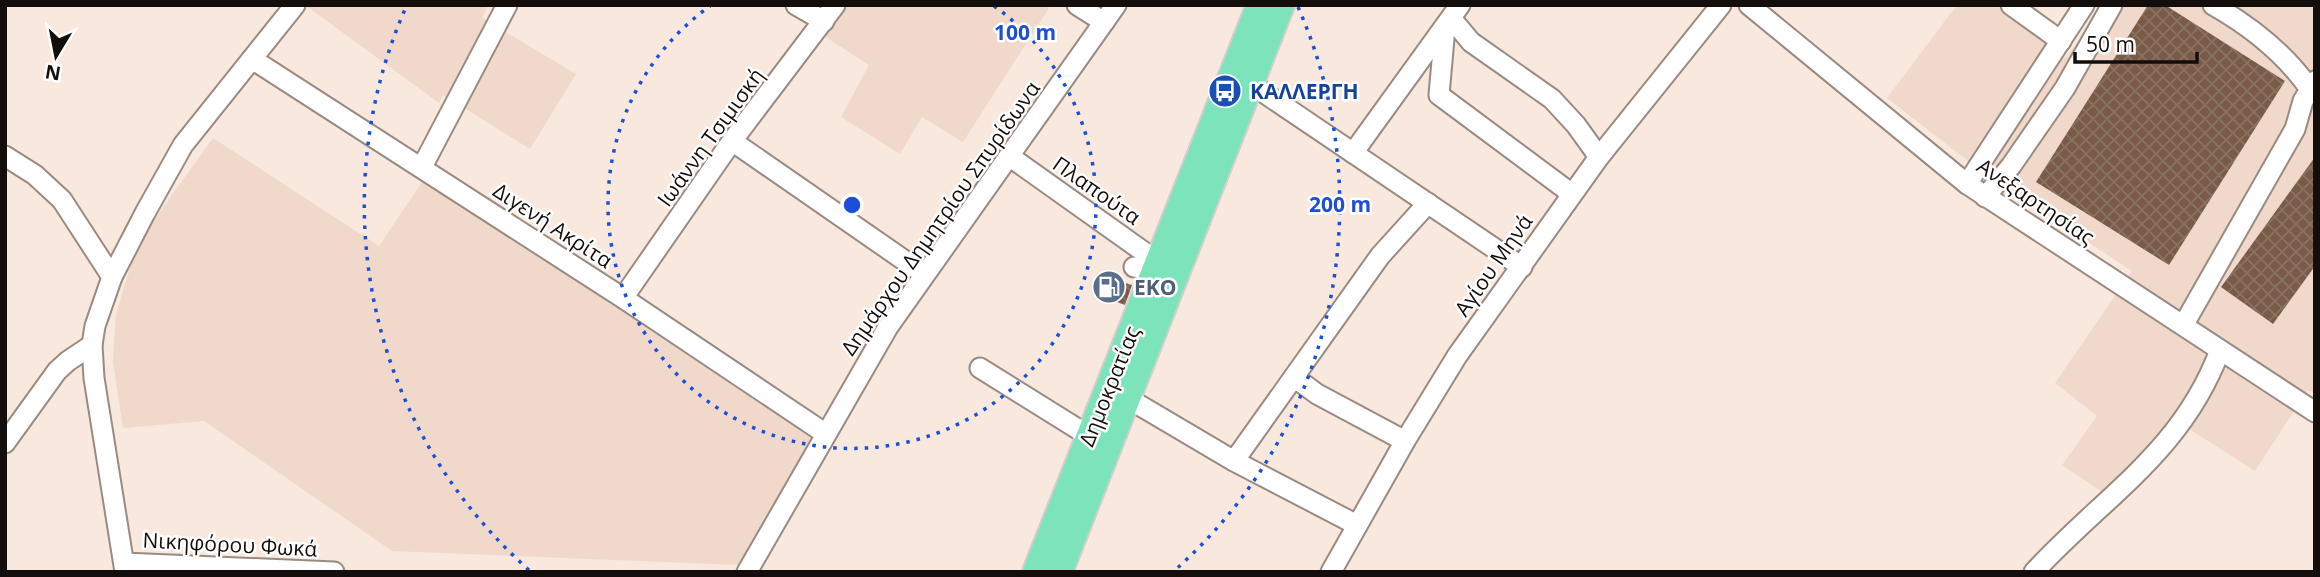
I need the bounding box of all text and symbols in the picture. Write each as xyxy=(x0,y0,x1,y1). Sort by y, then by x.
text: 100 m xyxy=(994,18,1056,46)
north arrow xyxy=(21,21,91,91)
scale bar xyxy=(2075,21,2198,65)
text: 50 m xyxy=(2086,30,2135,58)
text: N xyxy=(43,59,63,87)
street label: Ιωάννη Τσιμισκή xyxy=(650,62,770,212)
bus stop icon: ΚΑΛΛΕΡΓΗ xyxy=(1206,72,1244,110)
street label: Δημάρχου Δημητρίου Σπυρίδωνα xyxy=(834,75,1046,361)
place label: ΚΑΛΛΕΡΓΗ xyxy=(1250,77,1359,105)
street label: Πλαπούτα xyxy=(1048,149,1147,231)
street label: Ανεξαρτησίας xyxy=(1972,151,2100,251)
street label: Διγενή Ακρίτα xyxy=(488,176,618,274)
text: 200 m xyxy=(1309,190,1371,218)
centre of rings xyxy=(840,193,864,217)
street label: Αγίου Μηνά xyxy=(1448,209,1538,321)
fuel station icon: EKO xyxy=(1090,268,1128,306)
place label: EKO xyxy=(1134,273,1176,301)
street label: Δημοκρατίας xyxy=(1072,322,1146,450)
street label: Νικηφόρου Φωκά xyxy=(142,525,318,563)

